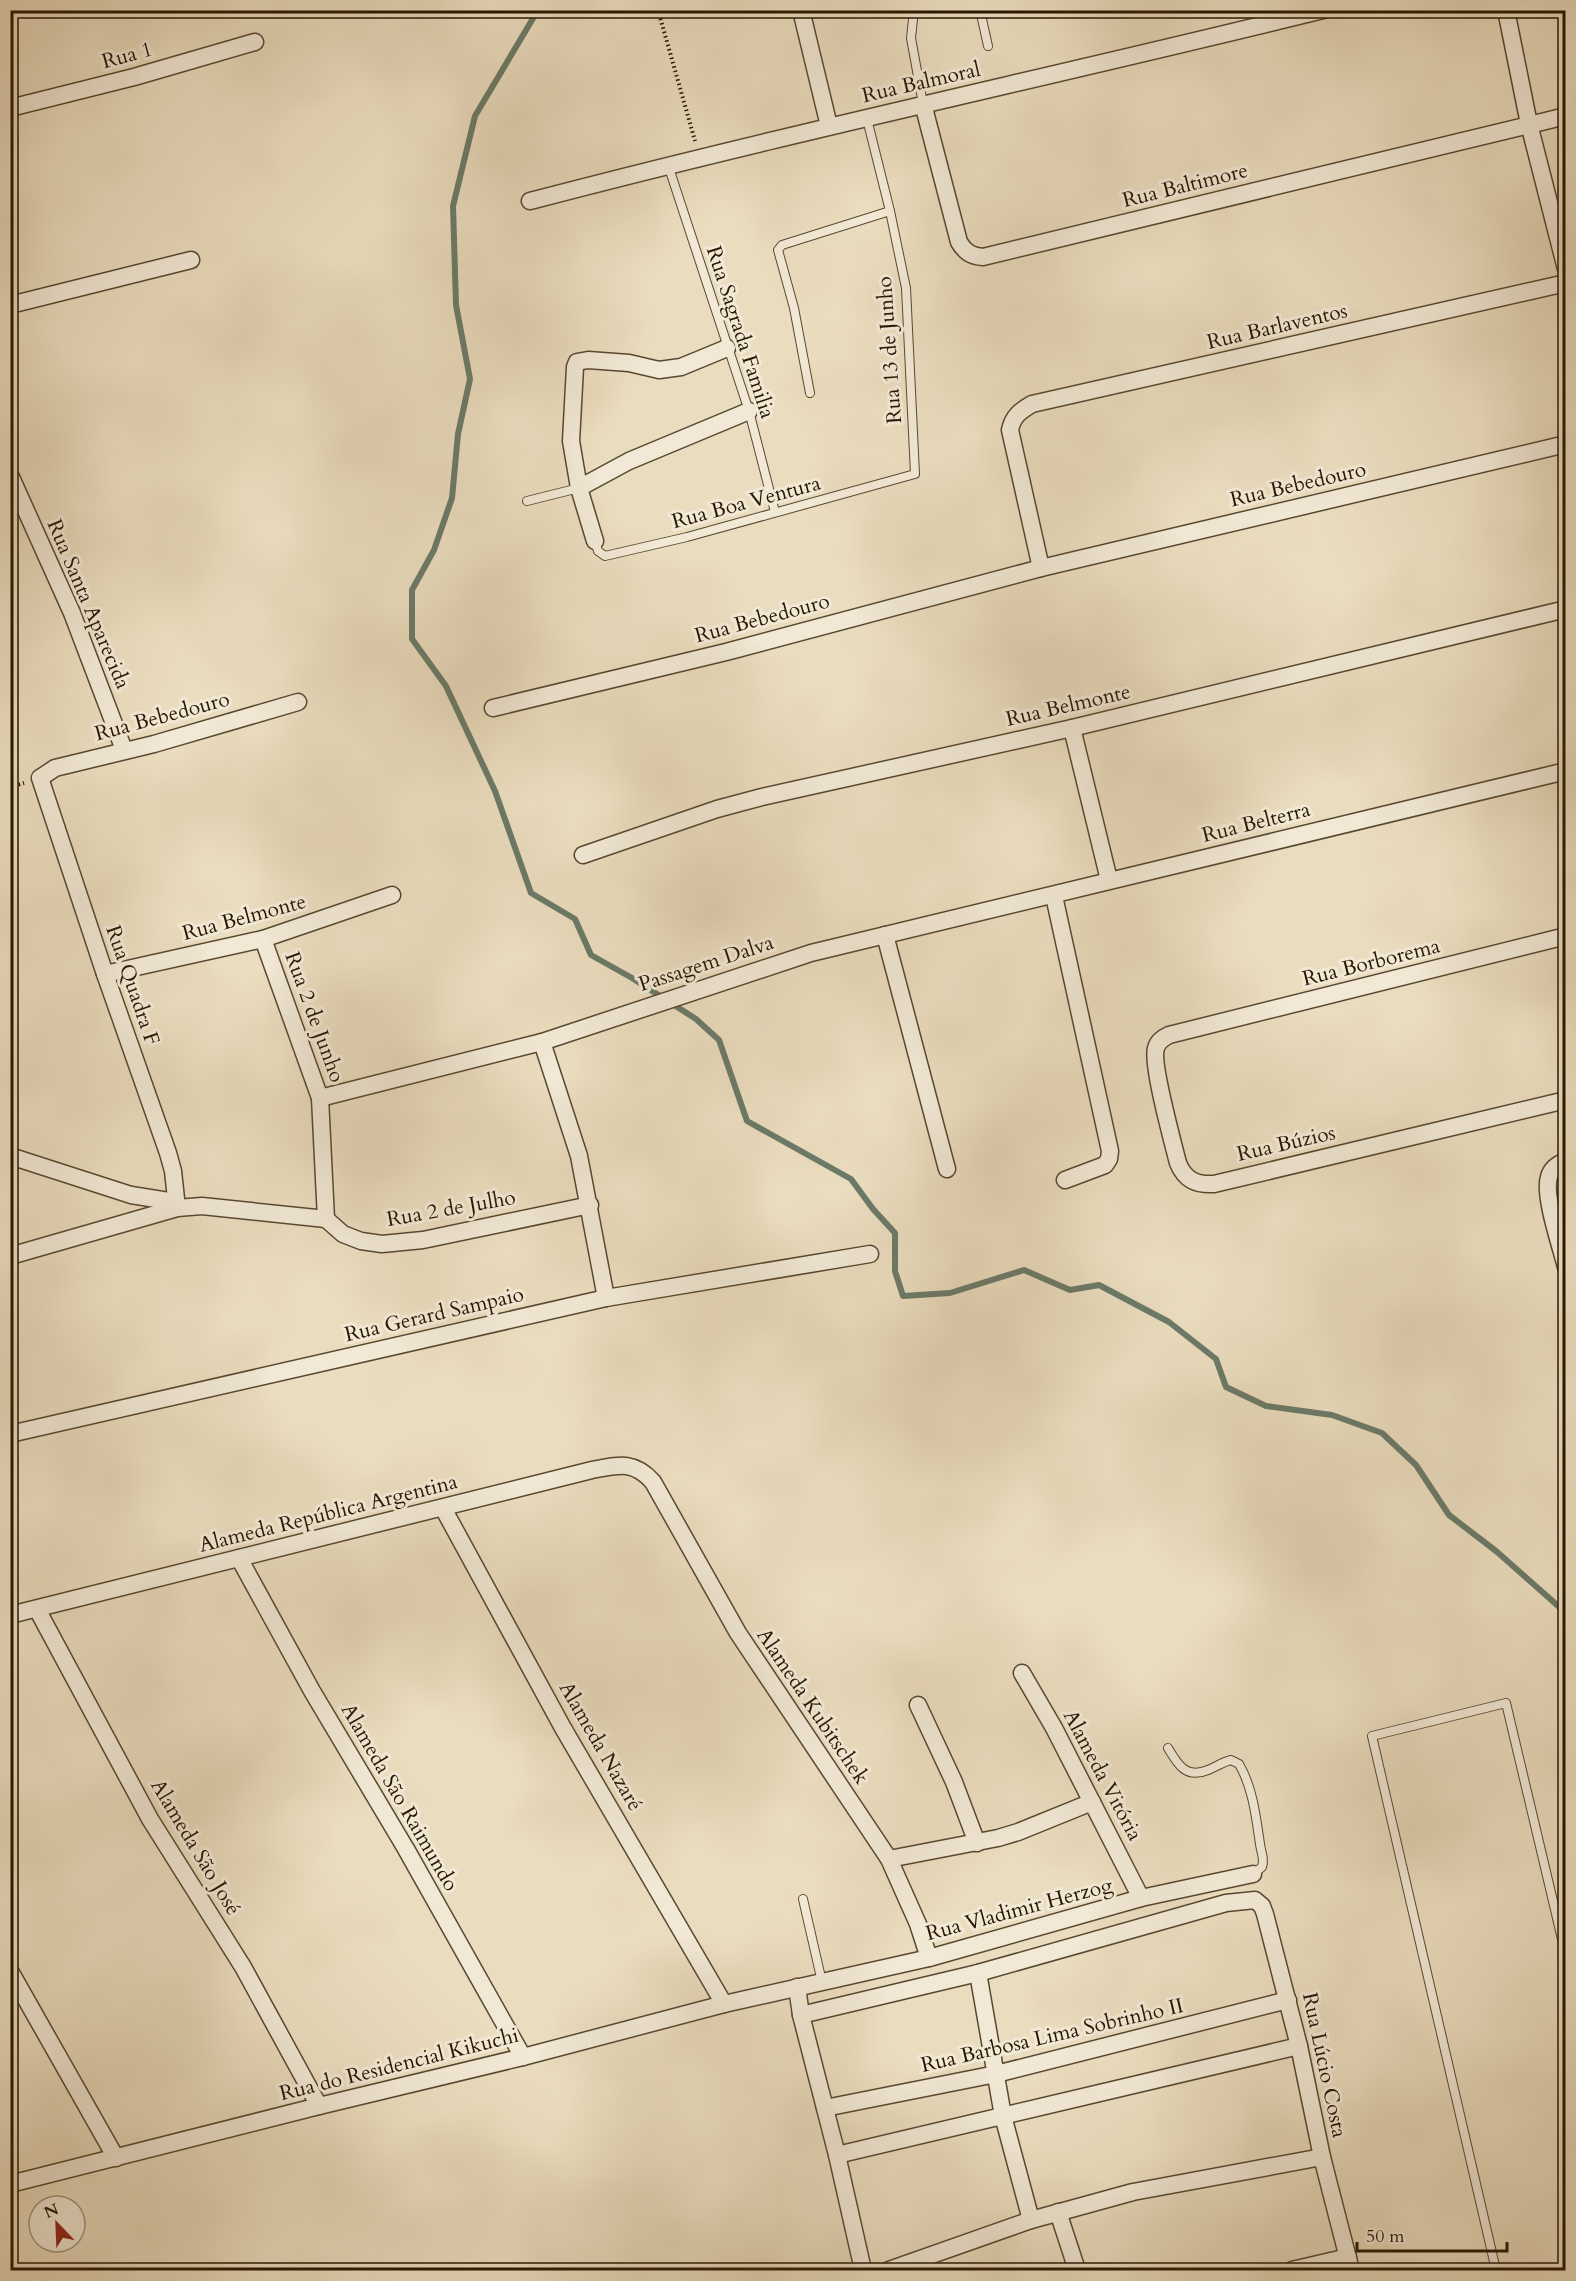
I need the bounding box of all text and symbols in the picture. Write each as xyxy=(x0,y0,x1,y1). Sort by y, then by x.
street label: Rua 1 xyxy=(98,35,156,76)
street label: Rua Balmoral xyxy=(859,55,983,110)
street label: Rua Baltimore xyxy=(1119,156,1251,215)
street label: Rua Sagrada Familia xyxy=(699,242,782,422)
street label: Rua 13 de Junho xyxy=(870,275,909,425)
street label: Rua Barlaventos xyxy=(1204,296,1350,357)
street label: Rua Bebedouro xyxy=(1227,455,1369,514)
street label: Rua Boa Ventura xyxy=(669,469,824,536)
street label: Rua Santa Aparecida xyxy=(40,515,137,694)
street label: Rua Bebedouro xyxy=(692,587,833,650)
street label: Rua Belmonte xyxy=(1003,677,1133,734)
street label: Rua Bebedouro xyxy=(92,685,233,748)
street label: Rua Belterra xyxy=(1199,795,1313,850)
street label: Rua Belmonte xyxy=(179,887,309,948)
street label: Rua Quadra F xyxy=(98,921,167,1049)
street label: Passagem Dalva xyxy=(635,928,777,999)
street label: Rua Borborema xyxy=(1299,931,1443,994)
street label: Rua 2 de Junho xyxy=(277,948,352,1086)
street label: Rua Búzios xyxy=(1234,1118,1338,1169)
street label: Rua 2 de Julho xyxy=(384,1183,518,1234)
street label: Rua Gerard Sampaio xyxy=(342,1280,527,1349)
street label: Alameda República Argentina xyxy=(196,1467,460,1560)
street label: Alameda Kubitschek xyxy=(750,1623,876,1791)
street label: Alameda Nazaré xyxy=(552,1676,649,1816)
street label: Alameda São Raimundo xyxy=(334,1698,465,1897)
street label: Alameda Vitória xyxy=(1056,1705,1149,1846)
street label: Alameda São José xyxy=(143,1774,248,1921)
street label: Rua Vladimir Herzog xyxy=(923,1871,1116,1948)
street label: Rua Lúcio Costa xyxy=(1295,1990,1354,2140)
street label: Rua Barbosa Lima Sobrinho II xyxy=(918,1991,1186,2080)
street label: Rua do Residencial Kikuchi xyxy=(277,2021,522,2108)
north arrow xyxy=(27,2194,87,2254)
text: N xyxy=(41,2198,62,2224)
scale bar xyxy=(1357,2215,1507,2253)
text: 50 m xyxy=(1366,2224,1405,2249)

